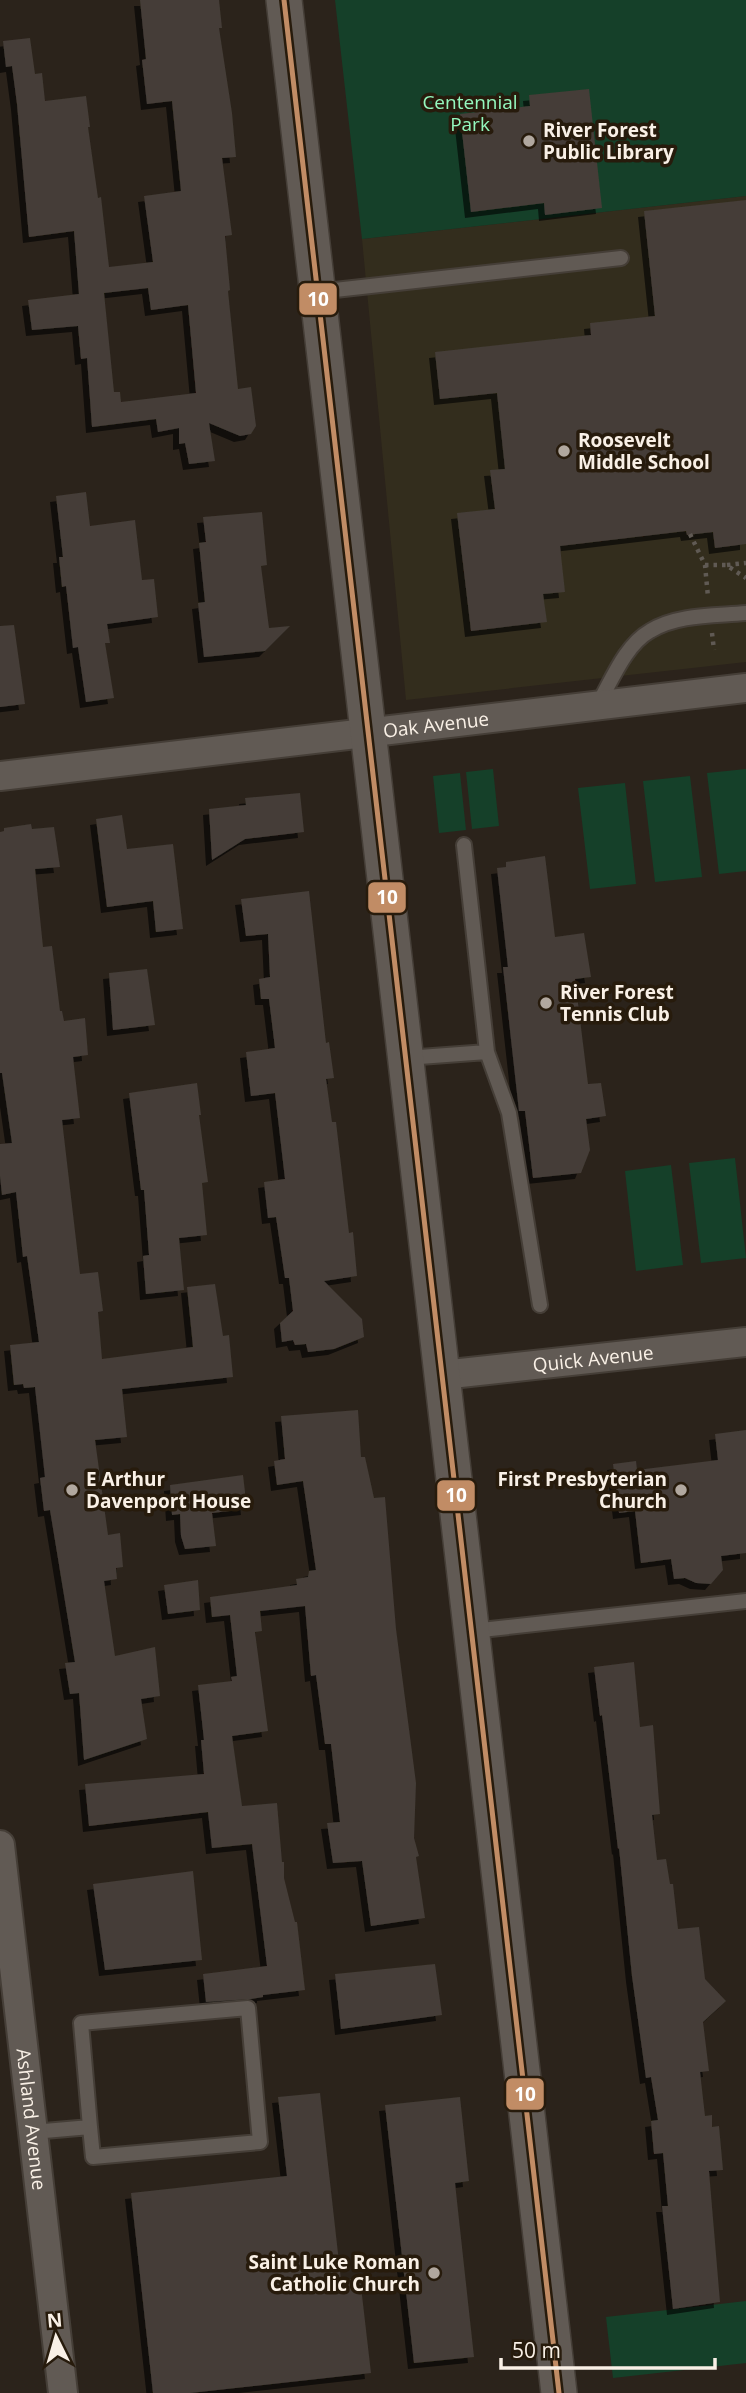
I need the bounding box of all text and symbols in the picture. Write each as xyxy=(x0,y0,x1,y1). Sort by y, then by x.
park label: Centennial Park xyxy=(422,89,518,137)
place label: River Forest Public Library xyxy=(543,117,674,165)
marker: River Forest Public Library xyxy=(521,133,537,149)
line badge: 10 xyxy=(298,282,338,316)
text: 10 xyxy=(307,286,329,312)
place label: Roosevelt Middle School xyxy=(578,427,710,475)
marker: Roosevelt Middle School xyxy=(556,443,572,459)
street label: Oak Avenue xyxy=(382,705,490,744)
line badge: 10 xyxy=(367,881,407,914)
text: 10 xyxy=(376,884,398,910)
place label: River Forest Tennis Club xyxy=(560,979,674,1027)
marker: River Forest Tennis Club xyxy=(538,995,554,1011)
street label: Quick Avenue xyxy=(531,1339,655,1378)
place label: E Arthur Davenport House xyxy=(86,1466,251,1514)
place label: First Presbyterian Church xyxy=(498,1466,667,1514)
line badge: 10 xyxy=(436,1479,476,1512)
marker: E Arthur Davenport House xyxy=(64,1482,80,1498)
text: 10 xyxy=(445,1482,467,1508)
marker: First Presbyterian Church xyxy=(673,1482,689,1498)
street label: Ashland Avenue xyxy=(10,2047,53,2191)
line badge: 10 xyxy=(505,2077,545,2111)
text: 10 xyxy=(514,2081,536,2107)
place label: Saint Luke Roman Catholic Church xyxy=(248,2249,420,2297)
marker: Saint Luke Roman Catholic Church xyxy=(426,2265,442,2281)
north arrow xyxy=(21,2302,91,2372)
text: N xyxy=(46,2306,63,2334)
scale bar xyxy=(501,2326,714,2370)
text: 50 m xyxy=(512,2336,561,2364)

